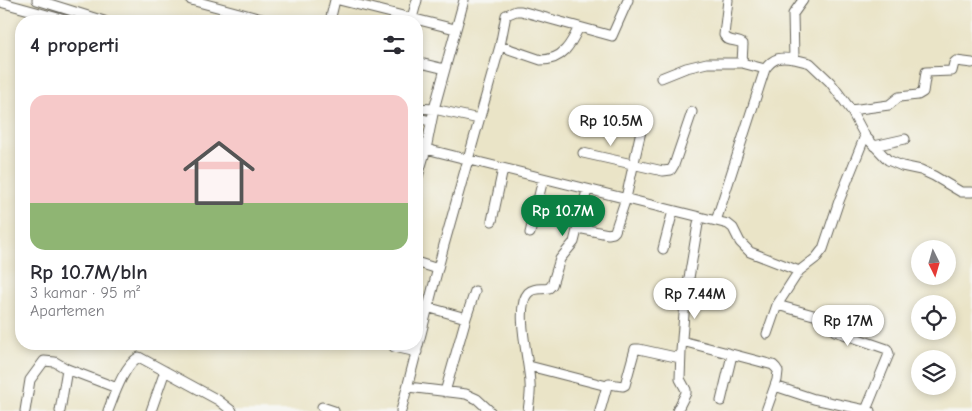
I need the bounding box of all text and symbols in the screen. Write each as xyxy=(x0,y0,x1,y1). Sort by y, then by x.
icon: filters xyxy=(380,31,408,59)
text: 4 properti xyxy=(30,33,119,57)
pin: Rp 10.5M xyxy=(559,104,663,147)
text: Rp 10.5M xyxy=(579,112,643,130)
icon: home xyxy=(174,128,264,218)
pin: Rp 10.7M xyxy=(511,194,615,237)
text: Rp 10.7M xyxy=(532,202,594,220)
north arrow xyxy=(911,240,956,285)
map controls xyxy=(911,240,956,395)
text: Rp 10.7M/bln xyxy=(30,260,148,284)
pin: Rp 7.44M xyxy=(643,278,747,320)
text: 3 kamar · 95 m² xyxy=(30,284,140,302)
text: Rp 7.44M xyxy=(664,285,726,303)
button: locate xyxy=(911,295,956,340)
text: Apartemen xyxy=(30,302,105,320)
pin: Rp 17M xyxy=(807,304,889,347)
text: Rp 17M xyxy=(823,312,873,330)
button: layers xyxy=(911,350,956,395)

